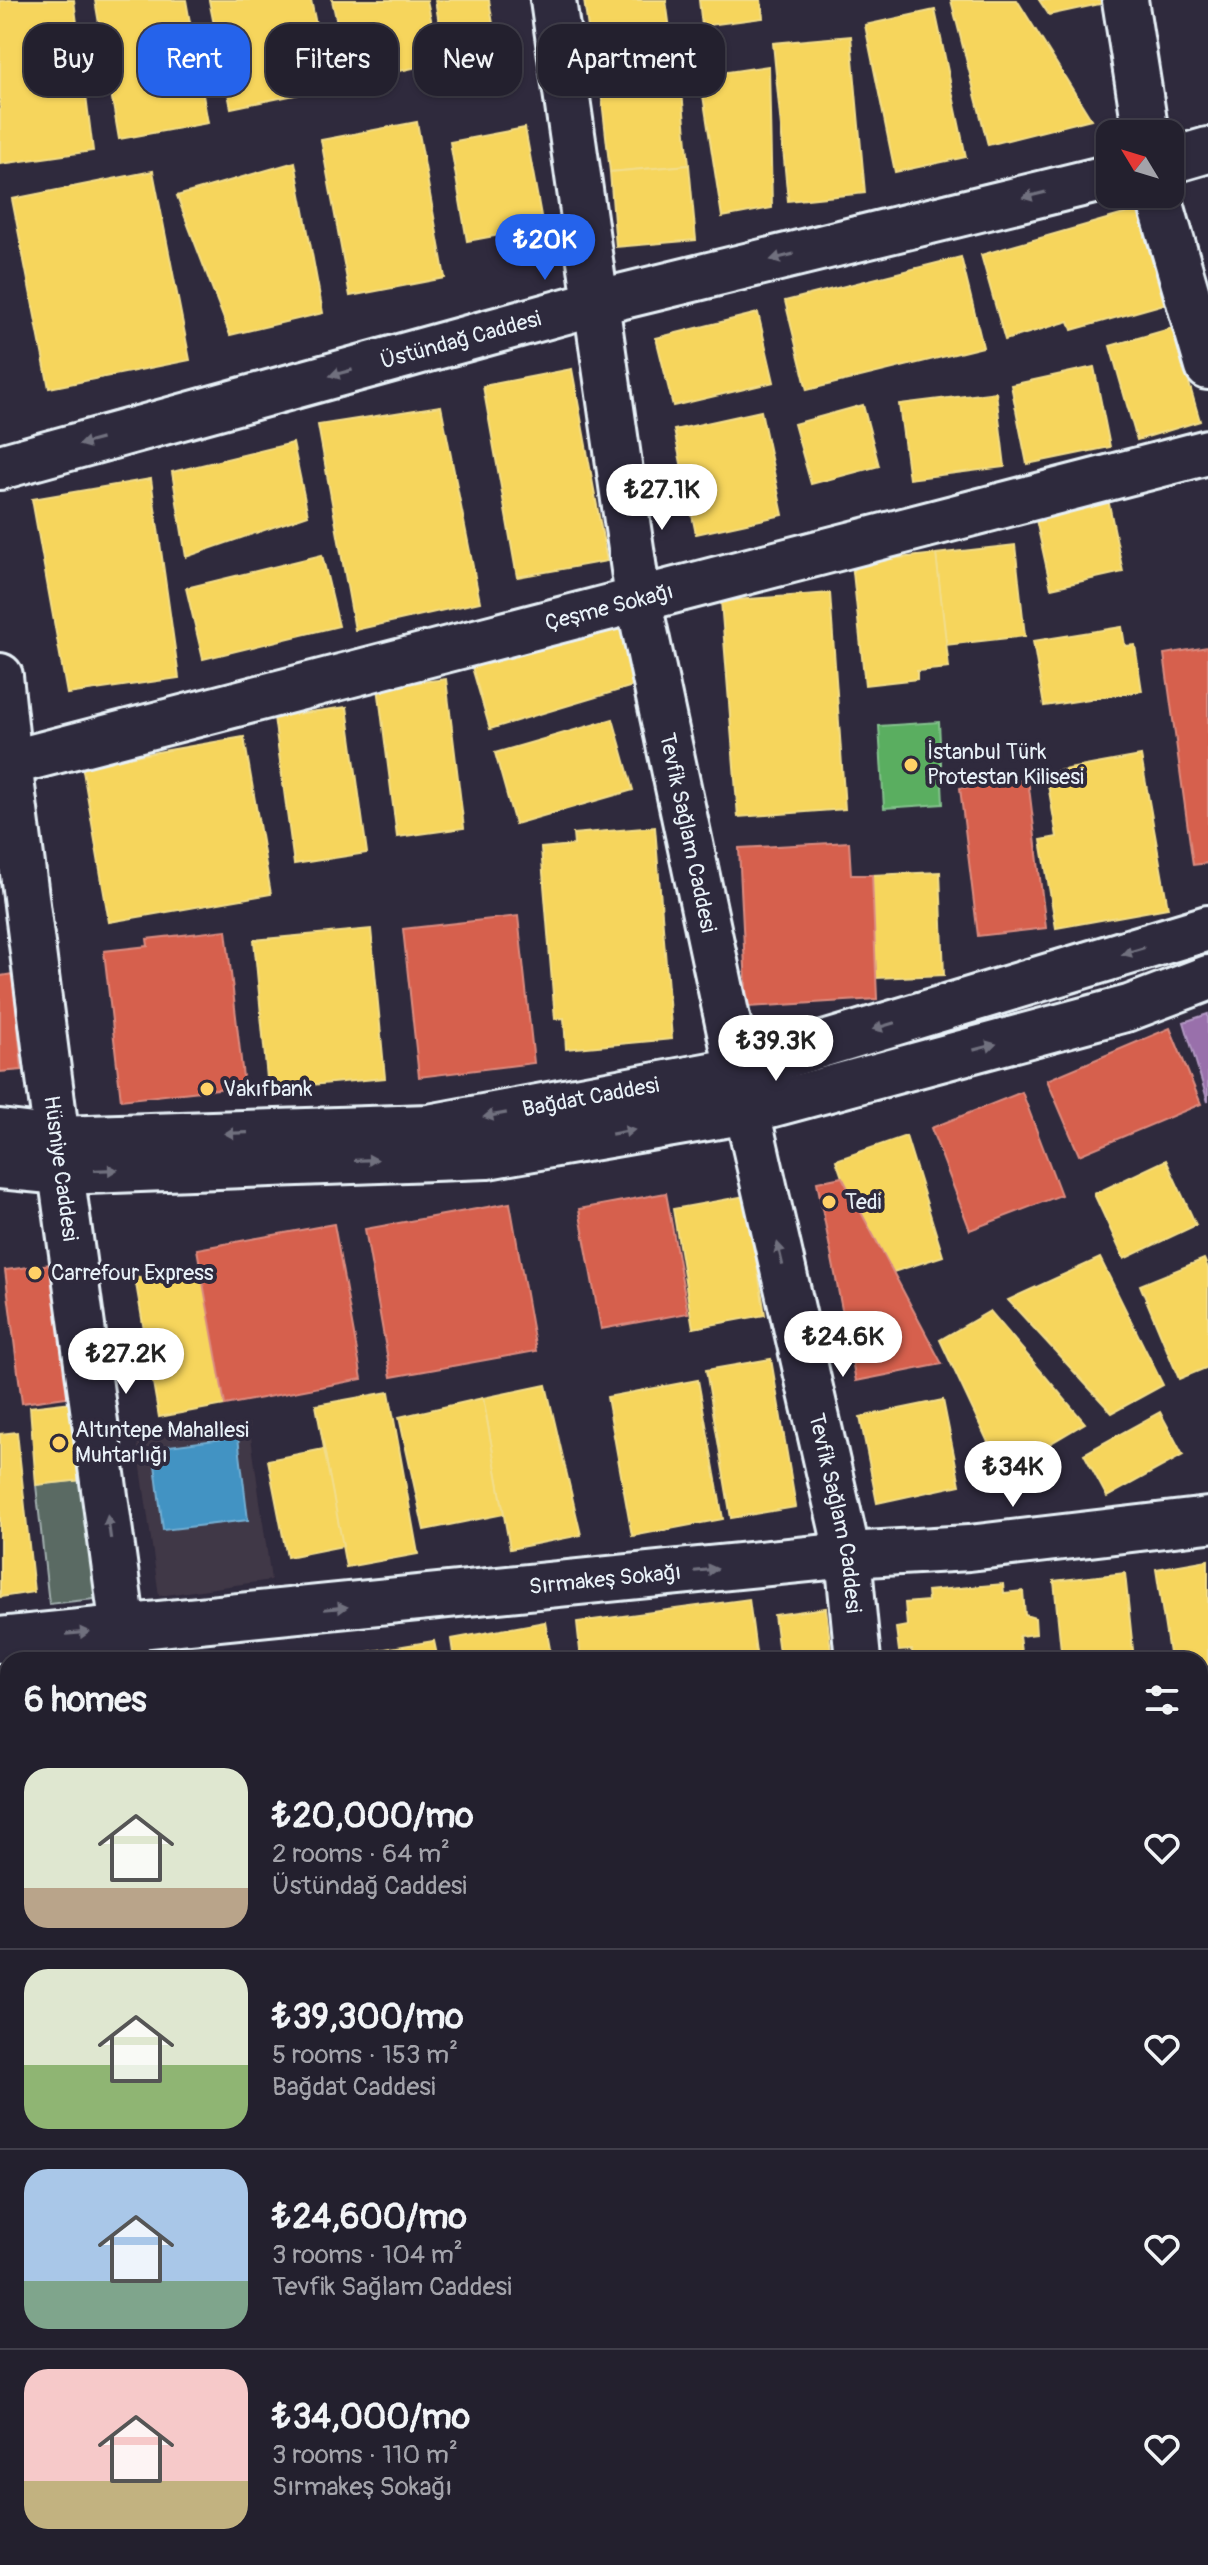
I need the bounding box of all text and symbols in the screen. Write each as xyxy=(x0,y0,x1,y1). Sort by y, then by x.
chip: Buy xyxy=(24,24,122,96)
chip: Rent xyxy=(138,24,250,96)
chip: Filters xyxy=(266,24,398,96)
chip: New xyxy=(414,24,522,96)
chip: Apartment xyxy=(538,24,725,96)
north arrow xyxy=(1096,120,1184,208)
map controls xyxy=(1096,120,1184,208)
one-way arrow xyxy=(1022,190,1047,202)
pin: ₺20K xyxy=(498,214,592,282)
text: ₺20K xyxy=(513,224,577,256)
one-way arrow xyxy=(769,252,794,264)
street label: Üstündağ Caddesi xyxy=(378,305,544,375)
one-way arrow xyxy=(328,367,352,380)
one-way arrow xyxy=(77,436,101,449)
pin: ₺27.1K xyxy=(597,464,727,532)
text: ₺27.1K xyxy=(624,474,700,506)
street label: Çeşme Sokağı xyxy=(542,577,676,637)
street label: Tevfik Sağlam Caddesi xyxy=(653,731,723,935)
place label: İstanbul Türk Protestan Kilisesi xyxy=(927,738,1084,791)
marker: İstanbul Türk Protestan Kilisesi xyxy=(902,756,920,774)
one-way arrow xyxy=(1121,945,1145,958)
pin: ₺39.3K xyxy=(711,1015,841,1083)
one-way arrow xyxy=(872,1020,896,1033)
text: ₺39.3K xyxy=(736,1025,816,1057)
one-way arrow xyxy=(974,1040,998,1053)
street label: Bağdat Caddesi xyxy=(520,1071,661,1124)
place label: Vakıfbank xyxy=(223,1075,312,1103)
marker: Vakıfbank xyxy=(198,1080,216,1098)
street label: Hüsniye Caddesi xyxy=(37,1094,84,1243)
one-way arrow xyxy=(482,1109,507,1121)
one-way arrow xyxy=(611,1126,636,1138)
one-way arrow xyxy=(223,1127,248,1140)
one-way arrow xyxy=(354,1154,379,1167)
one-way arrow xyxy=(94,1164,119,1177)
place label: Tedi xyxy=(845,1188,882,1216)
marker: Tedi xyxy=(820,1193,838,1211)
one-way arrow xyxy=(773,1241,786,1266)
place label: Carrefour Express xyxy=(51,1259,214,1287)
marker: Carrefour Express xyxy=(26,1264,44,1282)
pin: ₺24.6K xyxy=(778,1311,908,1379)
text: ₺24.6K xyxy=(802,1321,884,1353)
pin: ₺27.2K xyxy=(61,1328,191,1396)
text: ₺27.2K xyxy=(86,1338,166,1370)
street label: Tevfik Sağlam Caddesi xyxy=(802,1411,867,1614)
place label: Altıntepe Mahallesi Muhtarlığı xyxy=(75,1416,249,1469)
marker: Altıntepe Mahallesi Muhtarlığı xyxy=(50,1434,68,1452)
pin: ₺34K xyxy=(966,1441,1060,1509)
text: ₺34K xyxy=(983,1451,1043,1483)
one-way arrow xyxy=(102,1514,115,1539)
street label: Sırmakeş Sokağı xyxy=(528,1558,682,1601)
one-way arrow xyxy=(694,1563,719,1576)
one-way arrow xyxy=(324,1601,349,1614)
one-way arrow xyxy=(66,1627,91,1640)
icon: filters xyxy=(1140,1678,1184,1722)
text: 6 homes xyxy=(24,1679,147,1722)
text: ₺20,000/mo xyxy=(272,1795,474,1838)
icon: home xyxy=(88,1800,184,1896)
icon: heart xyxy=(1140,1826,1184,1870)
text: 2 rooms · 64 m² xyxy=(272,1838,450,1870)
text: Üstündağ Caddesi xyxy=(272,1870,467,1902)
text: ₺39,300/mo xyxy=(272,1996,464,2039)
icon: home xyxy=(88,2001,184,2097)
icon: heart xyxy=(1140,2027,1184,2071)
text: 5 rooms · 153 m² xyxy=(272,2039,458,2071)
text: Bağdat Caddesi xyxy=(272,2071,436,2103)
text: ₺24,600/mo xyxy=(272,2196,467,2239)
icon: home xyxy=(88,2201,184,2297)
icon: heart xyxy=(1140,2227,1184,2271)
text: 3 rooms · 104 m² xyxy=(272,2239,463,2271)
text: Tevfik Sağlam Caddesi xyxy=(272,2271,512,2303)
text: ₺34,000/mo xyxy=(272,2396,470,2439)
icon: home xyxy=(88,2401,184,2497)
icon: heart xyxy=(1140,2427,1184,2471)
text: 3 rooms · 110 m² xyxy=(272,2439,458,2471)
text: Sırmakeş Sokağı xyxy=(272,2471,452,2503)

